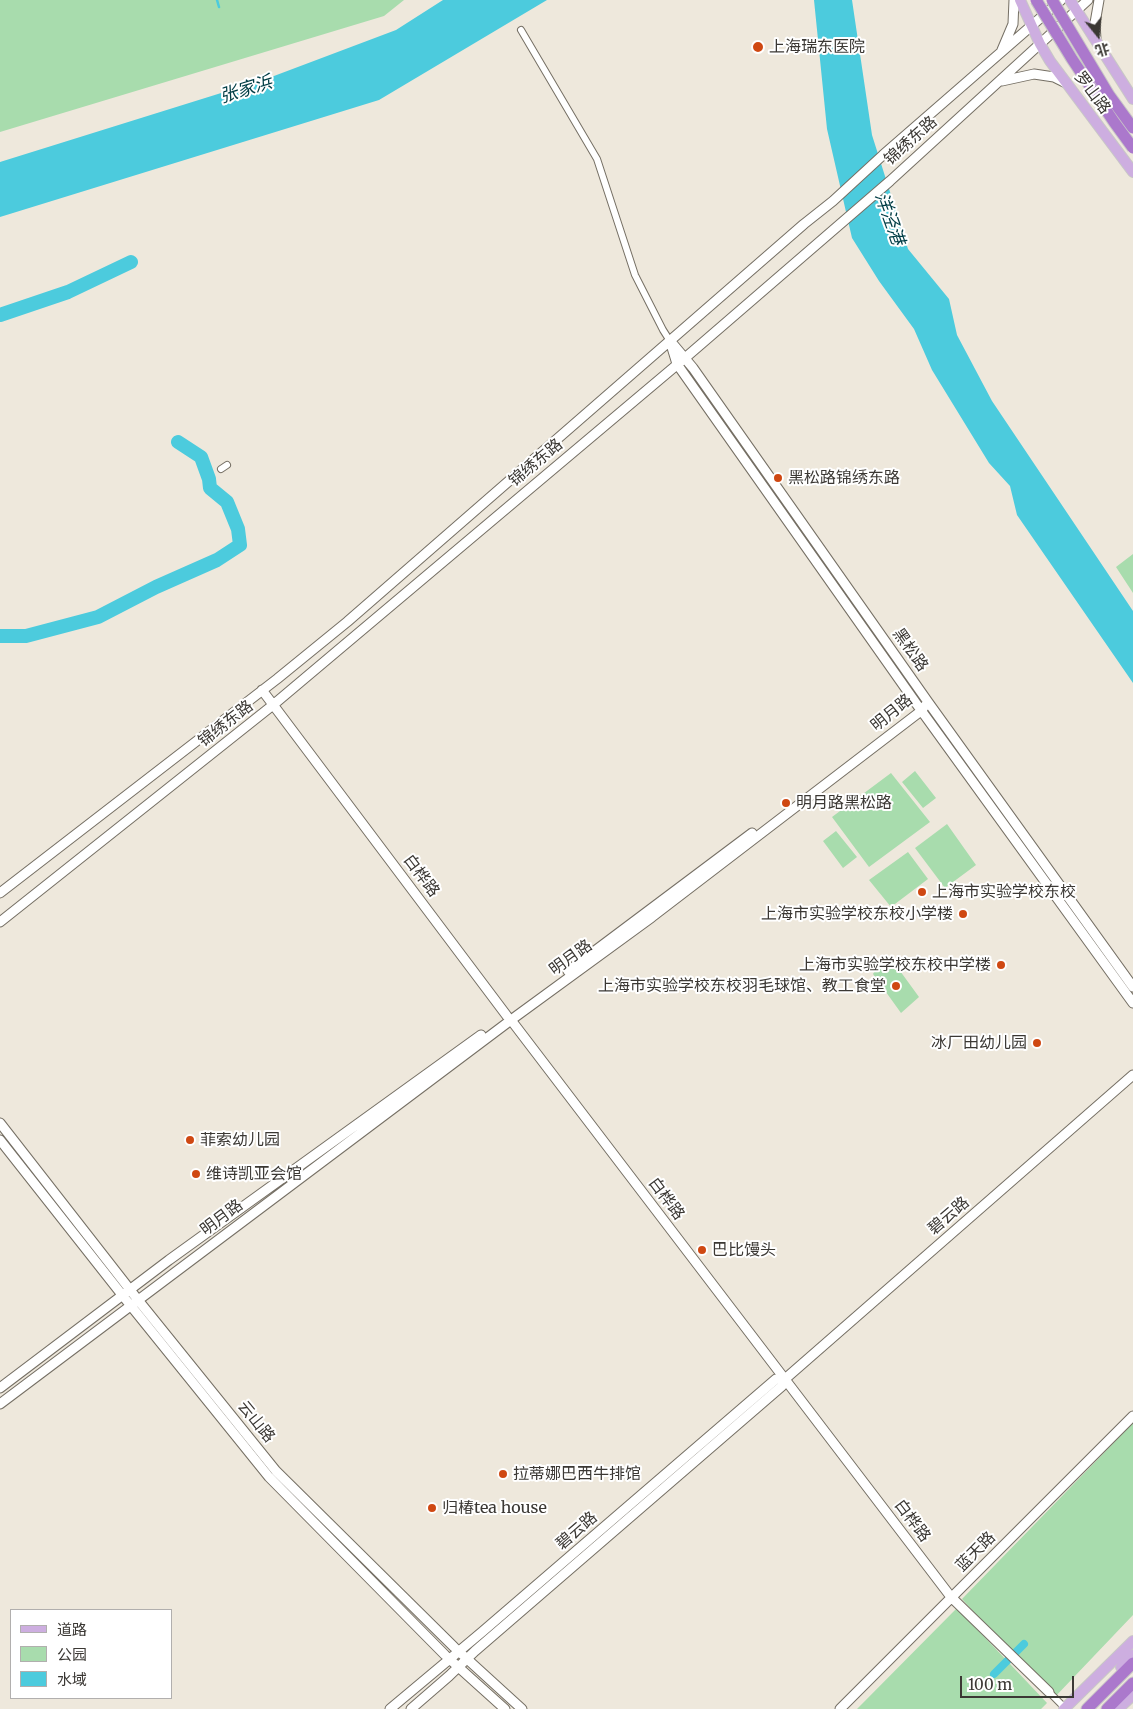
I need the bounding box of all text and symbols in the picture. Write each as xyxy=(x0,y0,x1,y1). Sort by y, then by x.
north arrow xyxy=(1073,10,1123,60)
place label: 上海瑞东医院 xyxy=(769,37,865,57)
text: 北 xyxy=(1093,39,1112,60)
marker: 上海瑞东医院 xyxy=(751,40,765,54)
street label: 罗山路 xyxy=(1070,68,1114,118)
water label: 张家浜 xyxy=(217,72,275,108)
street label: 锦绣东路 xyxy=(881,112,941,170)
water label: 洋泾港 xyxy=(870,190,908,248)
street label: 锦绣东路 xyxy=(505,435,567,491)
place label: 黑松路锦绣东路 xyxy=(788,468,900,488)
marker: 黑松路锦绣东路 xyxy=(772,472,784,484)
street label: 黑松路 xyxy=(888,625,932,675)
street label: 明月路 xyxy=(867,690,917,736)
street label: 锦绣东路 xyxy=(195,697,257,751)
place label: 明月路黑松路 xyxy=(796,793,892,813)
marker: 明月路黑松路 xyxy=(780,797,792,809)
street label: 白桦路 xyxy=(399,851,443,901)
place label: 上海市实验学校东校 xyxy=(932,882,1076,902)
marker: 上海市实验学校东校 xyxy=(916,886,928,898)
place label: 上海市实验学校东校小学楼 xyxy=(761,904,953,924)
marker: 上海市实验学校东校小学楼 xyxy=(957,908,969,920)
street label: 明月路 xyxy=(546,936,596,980)
place label: 上海市实验学校东校中学楼 xyxy=(799,955,991,975)
marker: 上海市实验学校东校中学楼 xyxy=(995,959,1007,971)
place label: 上海市实验学校东校羽毛球馆、教工食堂 xyxy=(598,976,886,996)
marker: 上海市实验学校东校羽毛球馆、教工食堂 xyxy=(890,980,902,992)
place label: 冰厂田幼儿园 xyxy=(931,1033,1027,1053)
marker: 冰厂田幼儿园 xyxy=(1031,1037,1043,1049)
place label: 菲索幼儿园 xyxy=(200,1130,280,1150)
marker: 菲索幼儿园 xyxy=(184,1134,196,1146)
place label: 维诗凯亚会馆 xyxy=(206,1164,302,1184)
marker: 维诗凯亚会馆 xyxy=(190,1168,202,1180)
street label: 白桦路 xyxy=(644,1174,688,1224)
street label: 碧云路 xyxy=(925,1193,973,1239)
street label: 明月路 xyxy=(197,1196,247,1240)
place label: 巴比馒头 xyxy=(712,1240,776,1260)
marker: 巴比馒头 xyxy=(696,1244,708,1256)
street label: 云山路 xyxy=(233,1397,279,1447)
place label: 拉蒂娜巴西牛排馆 xyxy=(513,1464,641,1484)
marker: 拉蒂娜巴西牛排馆 xyxy=(497,1468,509,1480)
street label: 白桦路 xyxy=(890,1496,934,1546)
place label: 归椿tea house xyxy=(442,1498,547,1518)
marker: 归椿tea house xyxy=(426,1502,438,1514)
street label: 碧云路 xyxy=(553,1508,601,1554)
street label: 蓝天路 xyxy=(952,1528,1000,1576)
legend xyxy=(10,1609,172,1699)
text: 道路 xyxy=(57,1620,87,1639)
text: 公园 xyxy=(57,1645,87,1664)
scale bar xyxy=(963,1666,1077,1698)
text: 水域 xyxy=(57,1670,87,1689)
text: 100 m xyxy=(968,1675,1012,1694)

